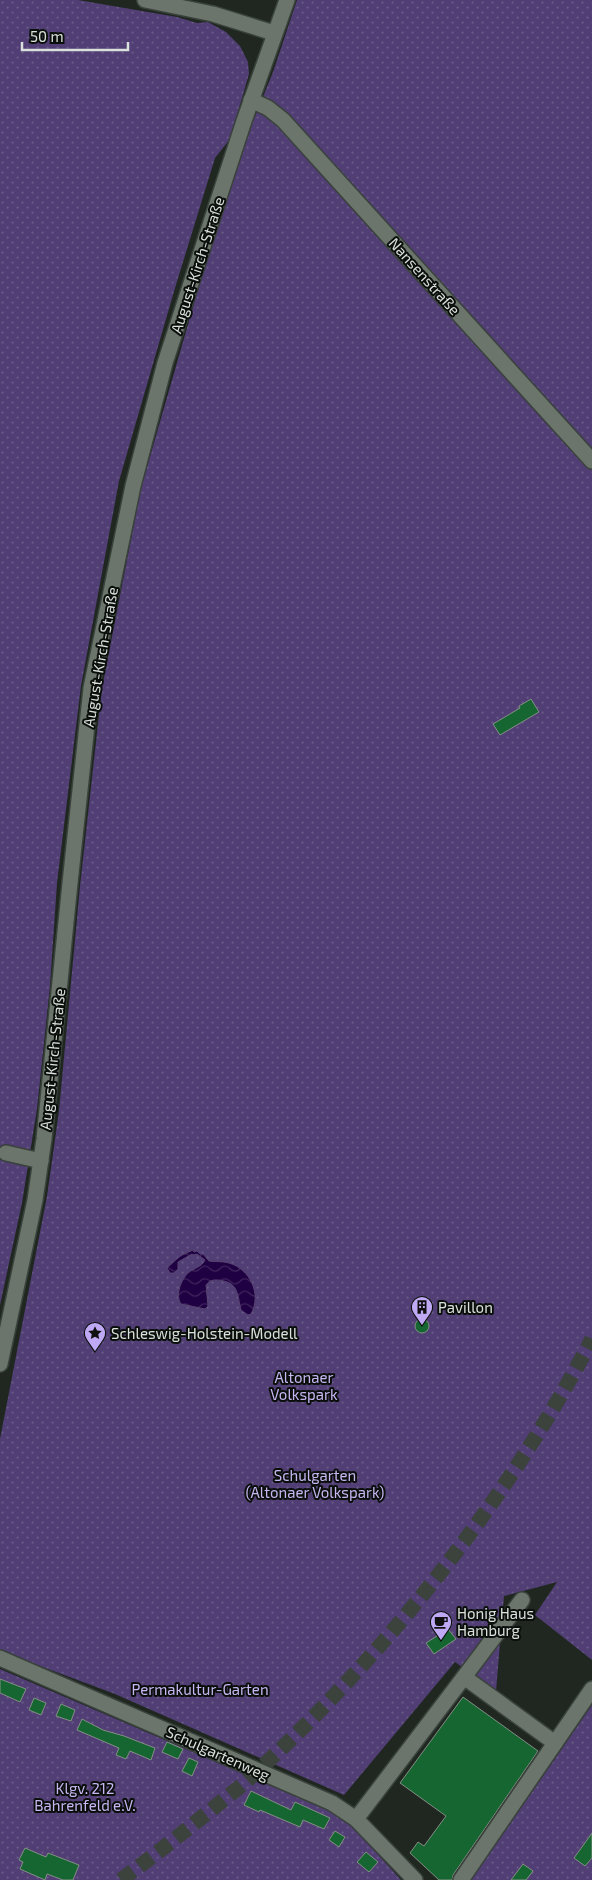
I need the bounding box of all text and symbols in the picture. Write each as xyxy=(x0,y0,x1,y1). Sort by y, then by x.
scale bar xyxy=(22,20,129,52)
text: 50 m xyxy=(30,27,64,45)
street label: August-Kirch-Straße xyxy=(166,195,228,335)
street label: Nansenstraße xyxy=(386,234,464,318)
street label: August-Kirch-Straße xyxy=(79,585,121,729)
street label: August-Kirch-Straße xyxy=(36,987,68,1131)
building icon: Pavillon xyxy=(410,1295,434,1326)
place label: Pavillon xyxy=(438,1298,493,1316)
place icon: Schleswig-Holstein-Modell xyxy=(83,1321,107,1352)
place label: Schleswig-Holstein-Modell xyxy=(111,1324,298,1342)
park label: Altonaer Volkspark xyxy=(270,1368,338,1403)
park label: Schulgarten (Altonaer Volkspark) xyxy=(246,1466,385,1501)
place label: Honig Haus Hamburg xyxy=(457,1604,534,1639)
cafe icon: Honig Haus Hamburg xyxy=(429,1610,453,1641)
park label: Permakultur-Garten xyxy=(131,1680,269,1698)
street label: Schulgartenweg xyxy=(164,1722,273,1784)
park label: Klgv. 212 Bahrenfeld e.V. xyxy=(34,1779,136,1814)

